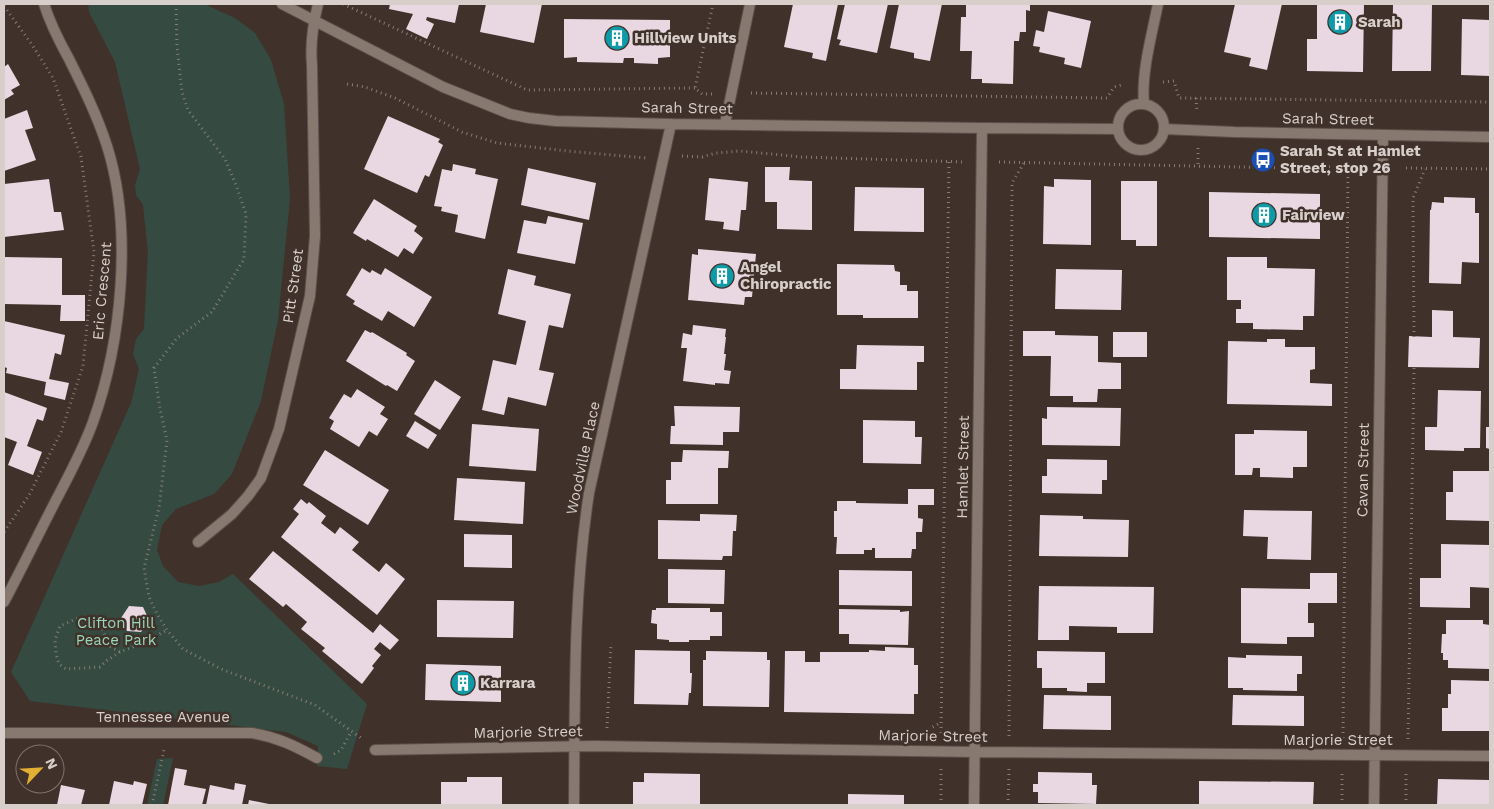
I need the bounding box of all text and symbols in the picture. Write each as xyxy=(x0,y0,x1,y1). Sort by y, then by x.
building icon: Sarah xyxy=(1327,9,1353,35)
place label: Sarah xyxy=(1358,13,1401,31)
building icon: Hillview Units xyxy=(604,25,630,51)
place label: Hillview Units xyxy=(634,29,737,47)
street label: Sarah Street xyxy=(641,98,734,118)
street label: Sarah Street xyxy=(1282,109,1375,129)
place label: Sarah St at Hamlet Street, stop 26 xyxy=(1280,142,1421,177)
bus stop icon: Sarah St at Hamlet Street, stop 26 xyxy=(1250,147,1276,173)
building icon: Fairview xyxy=(1251,202,1277,228)
place label: Fairview xyxy=(1282,206,1345,224)
street label: Eric Crescent xyxy=(89,240,115,341)
street label: Pitt Street xyxy=(279,247,307,324)
place label: Angel Chiropractic xyxy=(740,258,832,293)
building icon: Angel Chiropractic xyxy=(709,263,735,289)
street label: Woodville Place xyxy=(562,400,604,516)
street label: Hamlet Street xyxy=(953,415,973,519)
street label: Cavan Street xyxy=(1353,422,1373,517)
park label: Clifton Hill Peace Park xyxy=(76,614,157,649)
building icon: Karrara xyxy=(450,670,476,696)
place label: Karrara xyxy=(480,674,536,692)
street label: Tennessee Avenue xyxy=(96,708,230,726)
street label: Marjorie Street xyxy=(473,722,584,742)
street label: Marjorie Street xyxy=(878,726,989,746)
street label: Marjorie Street xyxy=(1283,731,1393,749)
north arrow xyxy=(15,744,65,794)
text: N xyxy=(42,755,61,772)

